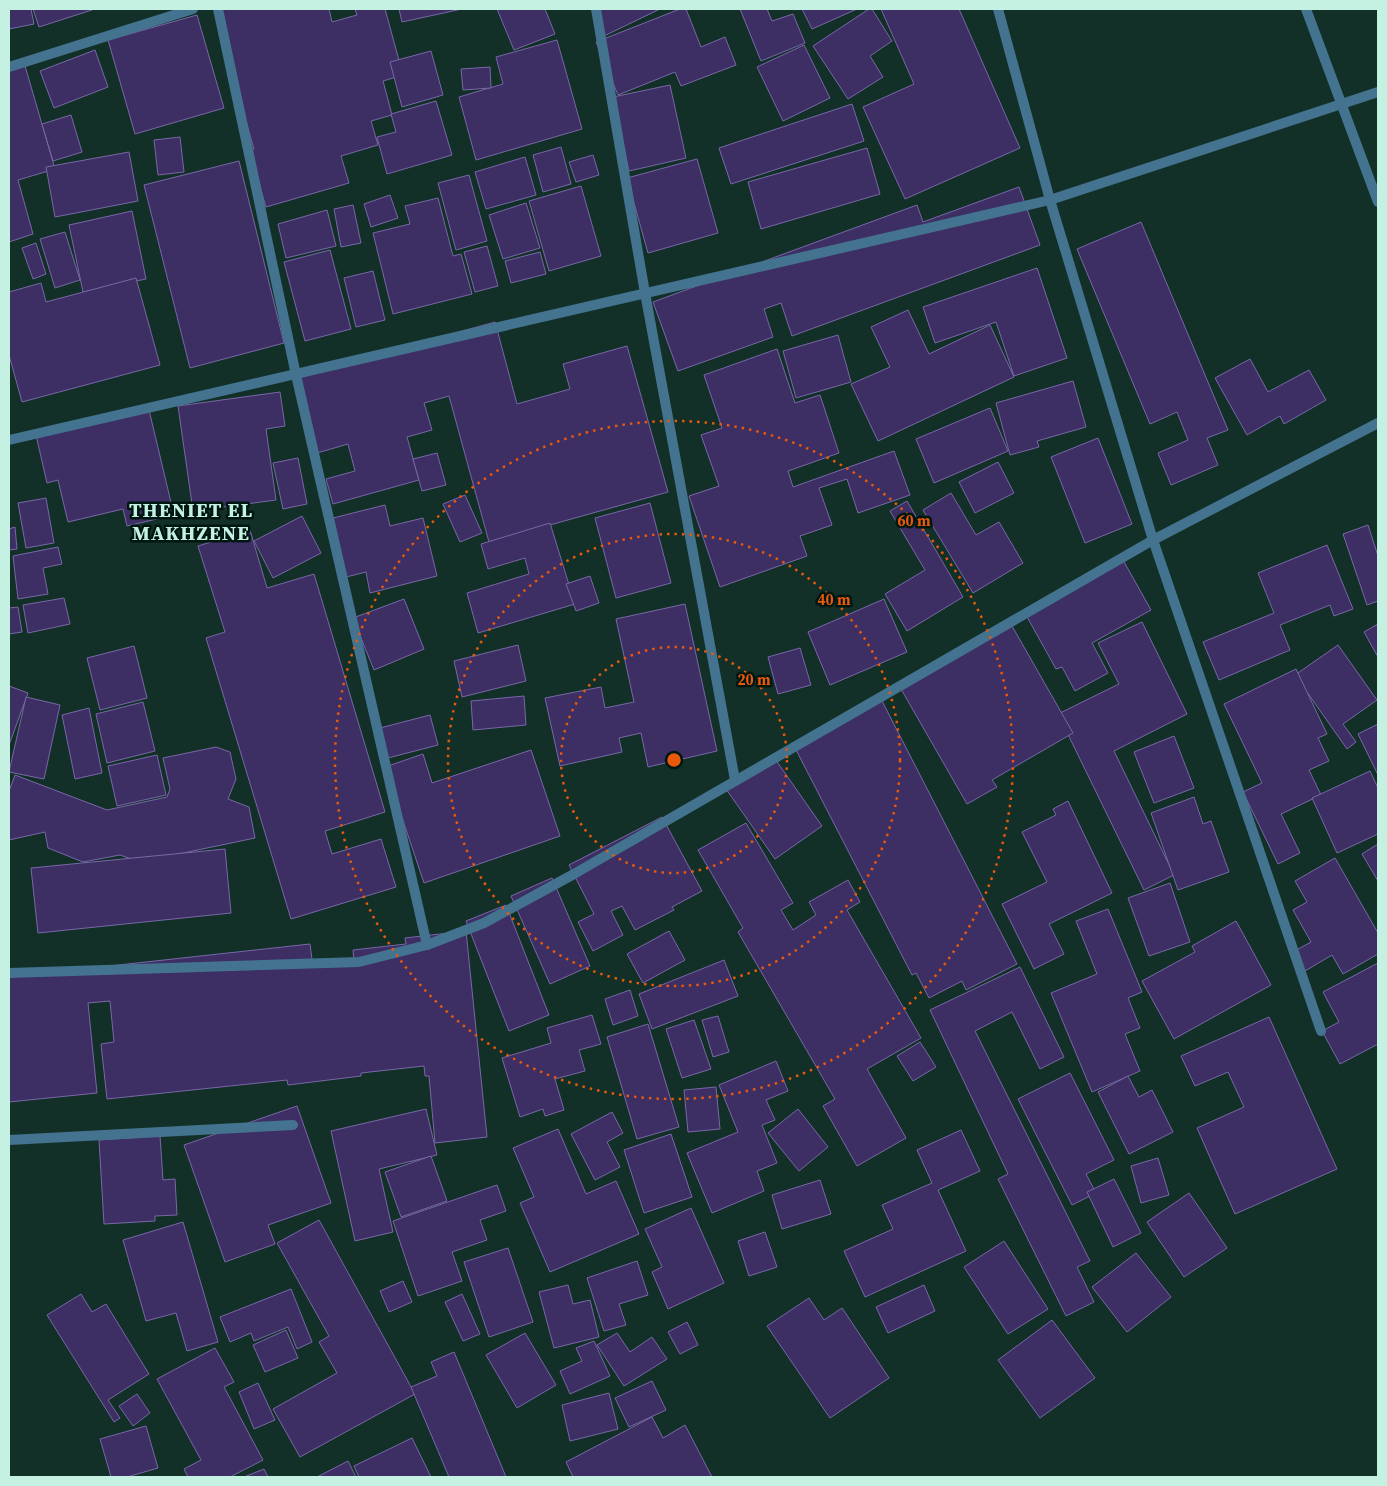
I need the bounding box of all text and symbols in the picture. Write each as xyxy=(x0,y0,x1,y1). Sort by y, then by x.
district label: THENIET EL MAKHZENE xyxy=(129,496,253,547)
text: 60 m xyxy=(897,510,931,531)
text: 40 m xyxy=(817,589,851,610)
text: 20 m xyxy=(737,669,771,690)
centre of rings xyxy=(665,751,683,769)

